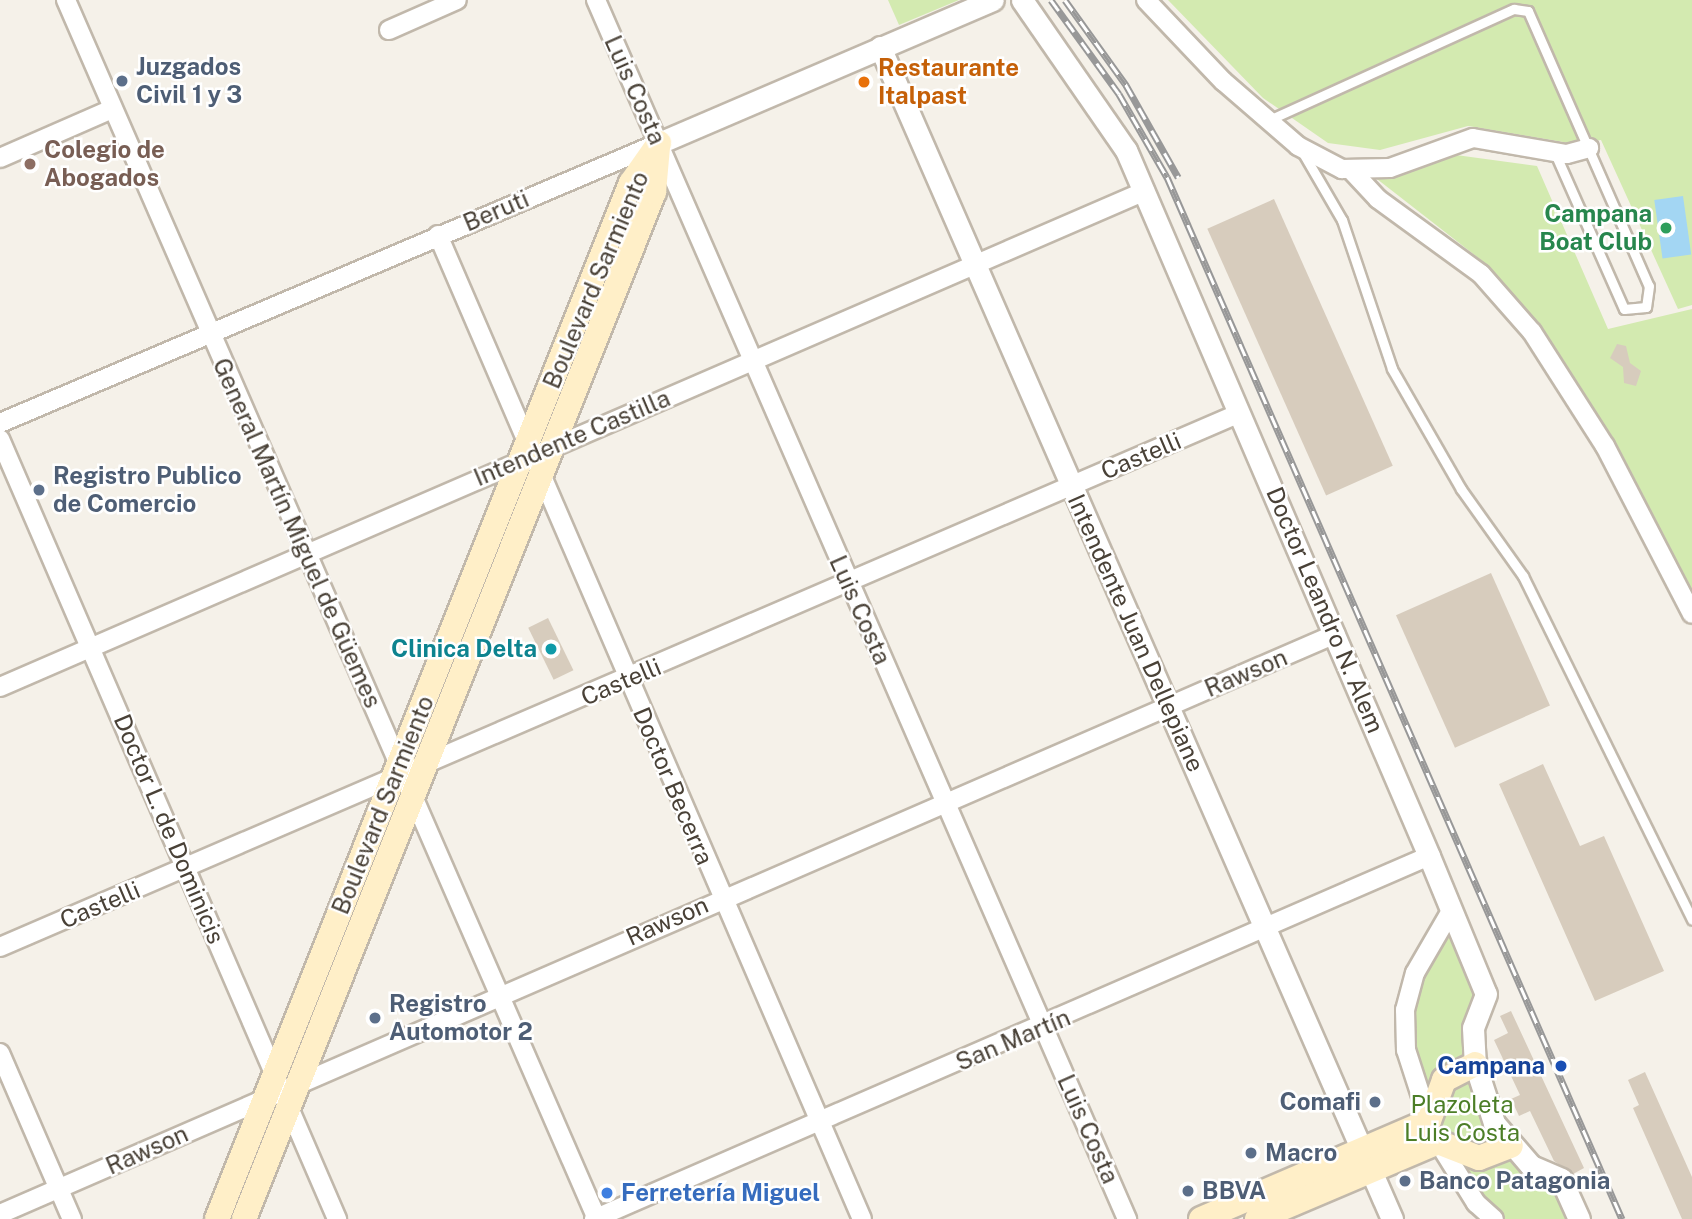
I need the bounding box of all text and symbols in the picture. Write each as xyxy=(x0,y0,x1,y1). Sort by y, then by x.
street label: Luis Costa xyxy=(598,31,672,149)
place label: Juzgados Civil 1 y 3 xyxy=(136,53,242,109)
place label: Restaurante Italpast xyxy=(878,54,1019,110)
marker: Juzgados Civil 1 y 3 xyxy=(114,73,130,89)
marker: Restaurante Italpast xyxy=(856,74,872,90)
place label: Colegio de Abogados xyxy=(44,136,165,192)
marker: Colegio de Abogados xyxy=(22,156,38,172)
street label: Boulevard Sarmiento xyxy=(537,167,655,393)
street label: Beruti xyxy=(459,184,533,238)
place label: Campana Boat Club xyxy=(1539,200,1652,256)
marker: Campana Boat Club xyxy=(1658,220,1674,236)
street label: General Martín Miguel de Güemes xyxy=(207,354,387,712)
street label: Intendente Castilla xyxy=(470,384,674,492)
street label: Castelli xyxy=(1097,426,1185,486)
place label: Registro Publico de Comercio xyxy=(53,462,242,518)
marker: Registro Publico de Comercio xyxy=(31,482,47,498)
street label: Doctor Leandro N. Alem xyxy=(1260,482,1390,738)
street label: Intendente Juan Dellepiane xyxy=(1062,490,1210,776)
street label: Luis Costa xyxy=(823,551,897,669)
place label: Clinica Delta xyxy=(391,635,537,663)
marker: Clinica Delta xyxy=(543,641,559,657)
street label: Rawson xyxy=(1200,643,1292,703)
street label: Castelli xyxy=(577,652,665,712)
street label: Boulevard Sarmiento xyxy=(326,692,440,918)
street label: Doctor Becerra xyxy=(627,703,719,869)
street label: Doctor L. de Dominicis xyxy=(107,710,231,948)
street label: Castelli xyxy=(56,875,144,935)
street label: Rawson xyxy=(621,890,713,952)
place label: Registro Automotor 2 xyxy=(389,990,533,1046)
street label: San Martín xyxy=(951,1003,1075,1077)
marker: Registro Automotor 2 xyxy=(367,1010,383,1026)
place label: Campana xyxy=(1437,1052,1545,1080)
marker: Campana xyxy=(1551,1056,1571,1076)
street label: Luis Costa xyxy=(1051,1070,1125,1188)
place label: Comafi xyxy=(1279,1088,1361,1116)
park label: Plazoleta Luis Costa xyxy=(1404,1091,1520,1147)
marker: Comafi xyxy=(1367,1094,1383,1110)
street label: Rawson xyxy=(101,1119,193,1181)
place label: Macro xyxy=(1265,1139,1337,1167)
marker: Macro xyxy=(1243,1145,1259,1161)
place label: Banco Patagonia xyxy=(1419,1167,1610,1195)
marker: Banco Patagonia xyxy=(1397,1173,1413,1189)
place label: BBVA xyxy=(1202,1177,1266,1205)
place label: Ferretería Miguel xyxy=(621,1179,820,1207)
marker: BBVA xyxy=(1180,1183,1196,1199)
marker: Ferretería Miguel xyxy=(599,1185,615,1201)

